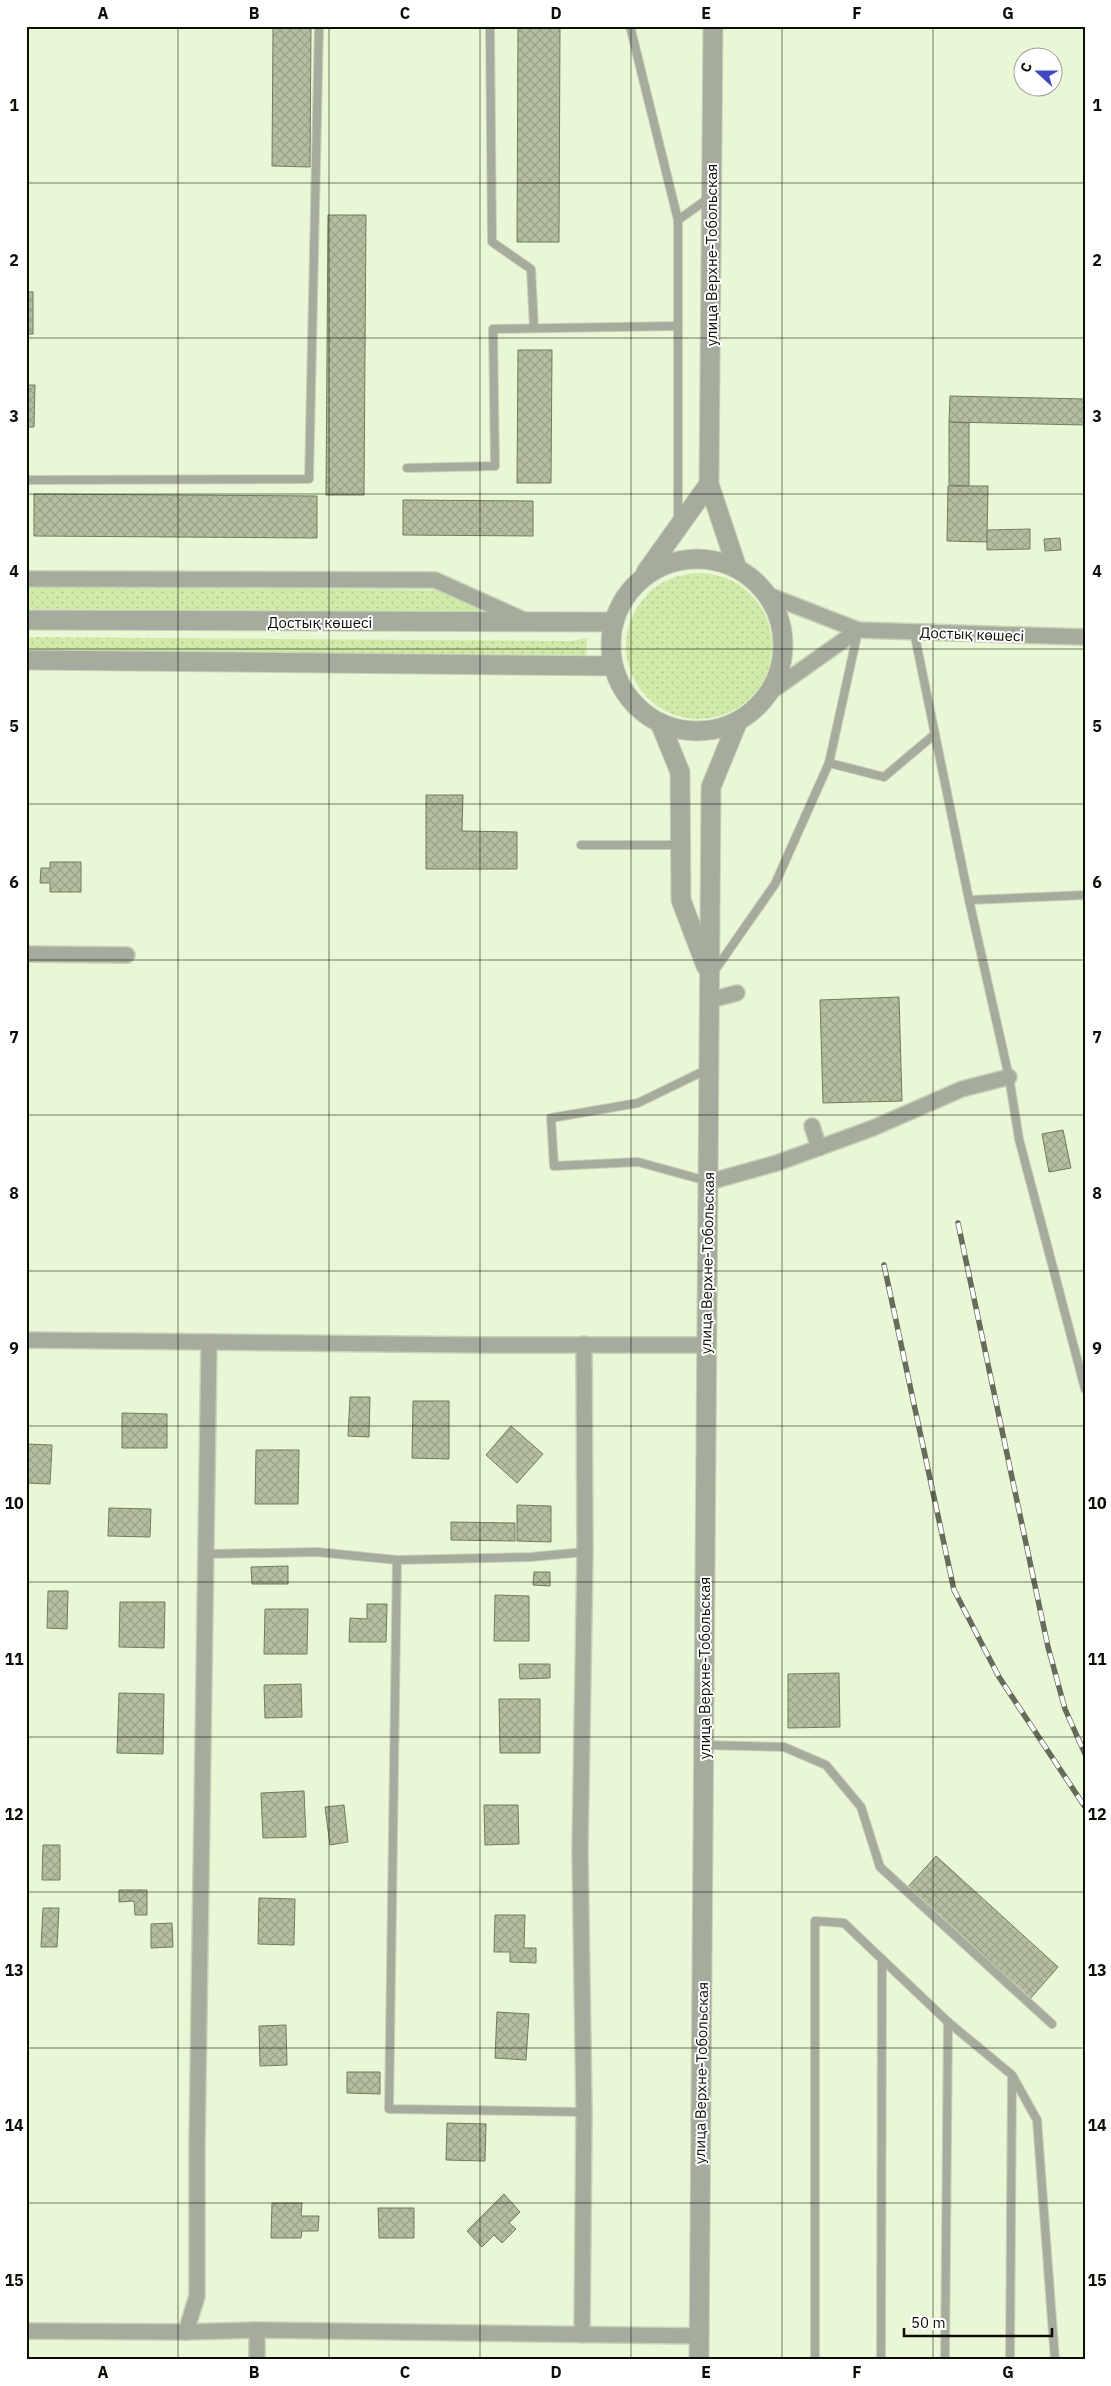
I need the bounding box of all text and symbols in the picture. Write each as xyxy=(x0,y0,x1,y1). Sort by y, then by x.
text: A xyxy=(98,3,109,23)
text: B xyxy=(249,3,260,23)
text: C xyxy=(400,3,410,23)
text: D xyxy=(550,3,562,23)
text: E xyxy=(701,3,711,23)
text: F xyxy=(852,3,862,23)
text: G xyxy=(1002,3,1014,23)
north arrow xyxy=(1014,48,1064,98)
text: С xyxy=(1016,60,1036,75)
text: 1 xyxy=(9,95,19,115)
text: 1 xyxy=(1092,95,1102,115)
street label: улица Верхне-Тобольская xyxy=(702,164,721,346)
text: 2 xyxy=(9,250,19,270)
text: 2 xyxy=(1092,250,1102,270)
text: 3 xyxy=(9,406,19,426)
text: 3 xyxy=(1092,406,1102,426)
text: 4 xyxy=(9,561,19,581)
text: 4 xyxy=(1092,561,1102,581)
street label: Достық көшесі xyxy=(268,613,372,632)
street label: Достық көшесі xyxy=(919,623,1025,645)
text: 5 xyxy=(9,716,19,736)
text: 5 xyxy=(1092,716,1102,736)
text: 6 xyxy=(9,872,19,892)
text: 6 xyxy=(1092,872,1102,892)
text: 7 xyxy=(9,1027,19,1047)
text: 7 xyxy=(1092,1027,1102,1047)
street label: улица Верхне-Тобольская xyxy=(696,1172,718,1354)
text: 8 xyxy=(9,1183,19,1203)
text: 8 xyxy=(1092,1183,1102,1203)
text: 9 xyxy=(9,1338,19,1358)
text: 9 xyxy=(1092,1338,1102,1358)
text: 10 xyxy=(4,1493,24,1513)
text: 10 xyxy=(1087,1493,1107,1513)
street label: улица Верхне-Тобольская xyxy=(695,1577,714,1759)
text: 11 xyxy=(4,1649,24,1669)
text: 11 xyxy=(1087,1649,1107,1669)
text: 12 xyxy=(4,1804,24,1824)
text: 12 xyxy=(1087,1804,1107,1824)
text: 13 xyxy=(4,1960,24,1980)
text: 13 xyxy=(1087,1960,1107,1980)
street label: улица Верхне-Тобольская xyxy=(690,1982,712,2164)
text: 14 xyxy=(4,2115,24,2135)
text: 14 xyxy=(1087,2115,1107,2135)
text: 15 xyxy=(4,2270,24,2290)
text: 15 xyxy=(1087,2270,1107,2290)
scale bar xyxy=(904,2306,1051,2338)
text: 50 m xyxy=(911,2313,946,2332)
text: A xyxy=(98,2362,109,2382)
text: B xyxy=(249,2362,260,2382)
text: C xyxy=(400,2362,410,2382)
text: D xyxy=(550,2362,562,2382)
text: E xyxy=(701,2362,711,2382)
text: F xyxy=(852,2362,862,2382)
text: G xyxy=(1002,2362,1014,2382)

